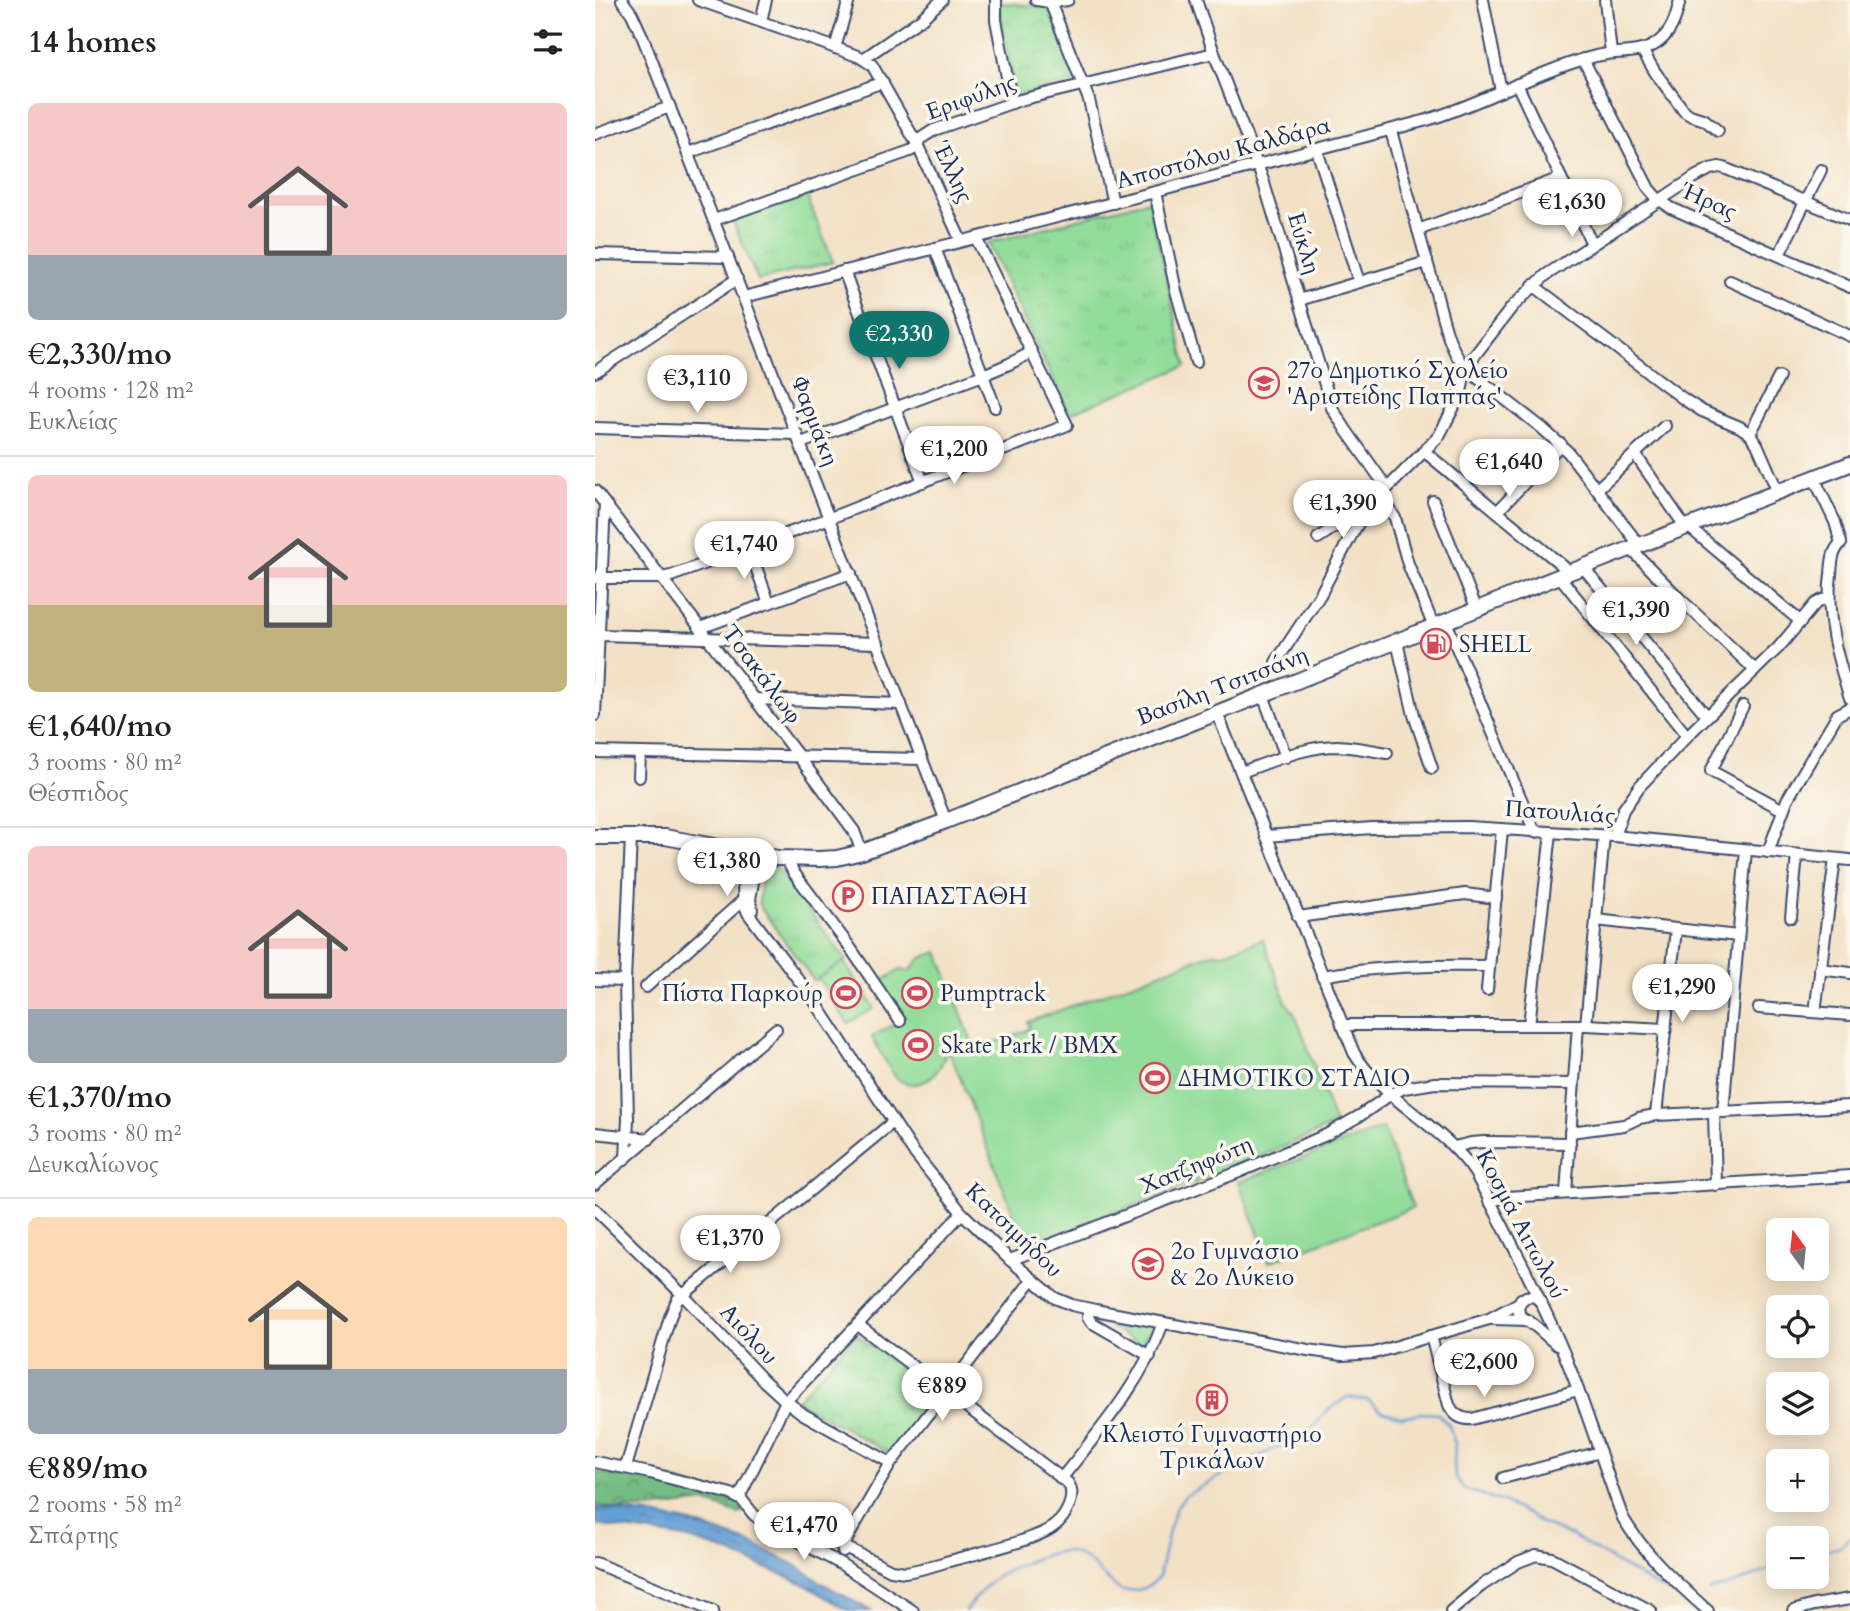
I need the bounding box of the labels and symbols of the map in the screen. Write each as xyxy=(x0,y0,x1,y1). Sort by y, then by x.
street label: Εριφύλης xyxy=(922,66,1021,128)
street label: Αποστόλου Καλδάρα xyxy=(1113,109,1334,196)
street label: Έλλης xyxy=(925,135,981,208)
street label: Ήρας xyxy=(1676,175,1742,227)
pin: €1,630 xyxy=(1515,180,1629,239)
street label: Εύκλη xyxy=(1280,208,1328,278)
pin: €2,330 xyxy=(842,312,956,371)
place label: 27ο Δημοτικό Σχολείο 'Αριστείδης Παππάς' xyxy=(1287,355,1508,412)
pin: €3,110 xyxy=(640,356,754,415)
school or university icon: 27ο Δημοτικό Σχολείο 'Αριστείδης Παππάς' xyxy=(1247,366,1281,400)
street label: Φαρμάκη xyxy=(784,372,846,470)
pin: €1,200 xyxy=(897,426,1011,486)
pin: €1,640 xyxy=(1452,440,1566,499)
pin: €1,390 xyxy=(1286,480,1400,540)
pin: €1,740 xyxy=(687,522,801,581)
pin: €1,390 xyxy=(1579,588,1693,647)
street label: Τσακάλωφ xyxy=(715,618,809,730)
fuel station icon: SHELL xyxy=(1419,627,1453,661)
place label: SHELL xyxy=(1459,629,1532,660)
street label: Βασίλη Τσιτσάνη xyxy=(1132,639,1312,733)
street label: Πατουλιάς xyxy=(1504,793,1616,831)
pin: €1,380 xyxy=(670,838,784,898)
parking icon: ΠΑΠΑΣΤΑΘΗ xyxy=(831,879,865,913)
place label: ΠΑΠΑΣΤΑΘΗ xyxy=(871,881,1027,912)
pin: €1,290 xyxy=(1625,964,1739,1024)
sports icon: Πίστα Παρκούρ xyxy=(829,976,863,1010)
sports icon: Pumptrack xyxy=(900,976,934,1010)
place label: Πίστα Παρκούρ xyxy=(662,978,823,1009)
place label: Pumptrack xyxy=(940,978,1047,1009)
sports icon: Skate Park / BMX xyxy=(901,1028,935,1062)
place label: Skate Park / BMX xyxy=(941,1030,1119,1061)
sports icon: ΔΗΜΟΤΙΚΟ ΣΤΑΔΙΟ xyxy=(1138,1061,1172,1095)
place label: ΔΗΜΟΤΙΚΟ ΣΤΑΔΙΟ xyxy=(1178,1063,1410,1094)
street label: Χατζηφώτη xyxy=(1135,1128,1257,1202)
street label: Κοσμά Αιτωλού xyxy=(1469,1144,1573,1304)
street label: Κατσιμήδου xyxy=(959,1176,1069,1284)
pin: €1,370 xyxy=(673,1216,787,1275)
north arrow xyxy=(1766,1218,1829,1281)
place label: 2ο Γυμνάσιο & 2ο Λύκειο xyxy=(1171,1236,1299,1293)
school or university icon: 2ο Γυμνάσιο & 2ο Λύκειο xyxy=(1131,1247,1165,1281)
street label: Αιόλου xyxy=(713,1297,785,1371)
pin: €2,600 xyxy=(1427,1340,1541,1399)
pin: €889 xyxy=(901,1364,983,1423)
building icon: Κλειστό Γυμναστήριο Τρικάλων xyxy=(1195,1383,1229,1417)
place label: Κλειστό Γυμναστήριο Τρικάλων xyxy=(1102,1419,1322,1476)
pin: €1,470 xyxy=(747,1502,861,1562)

